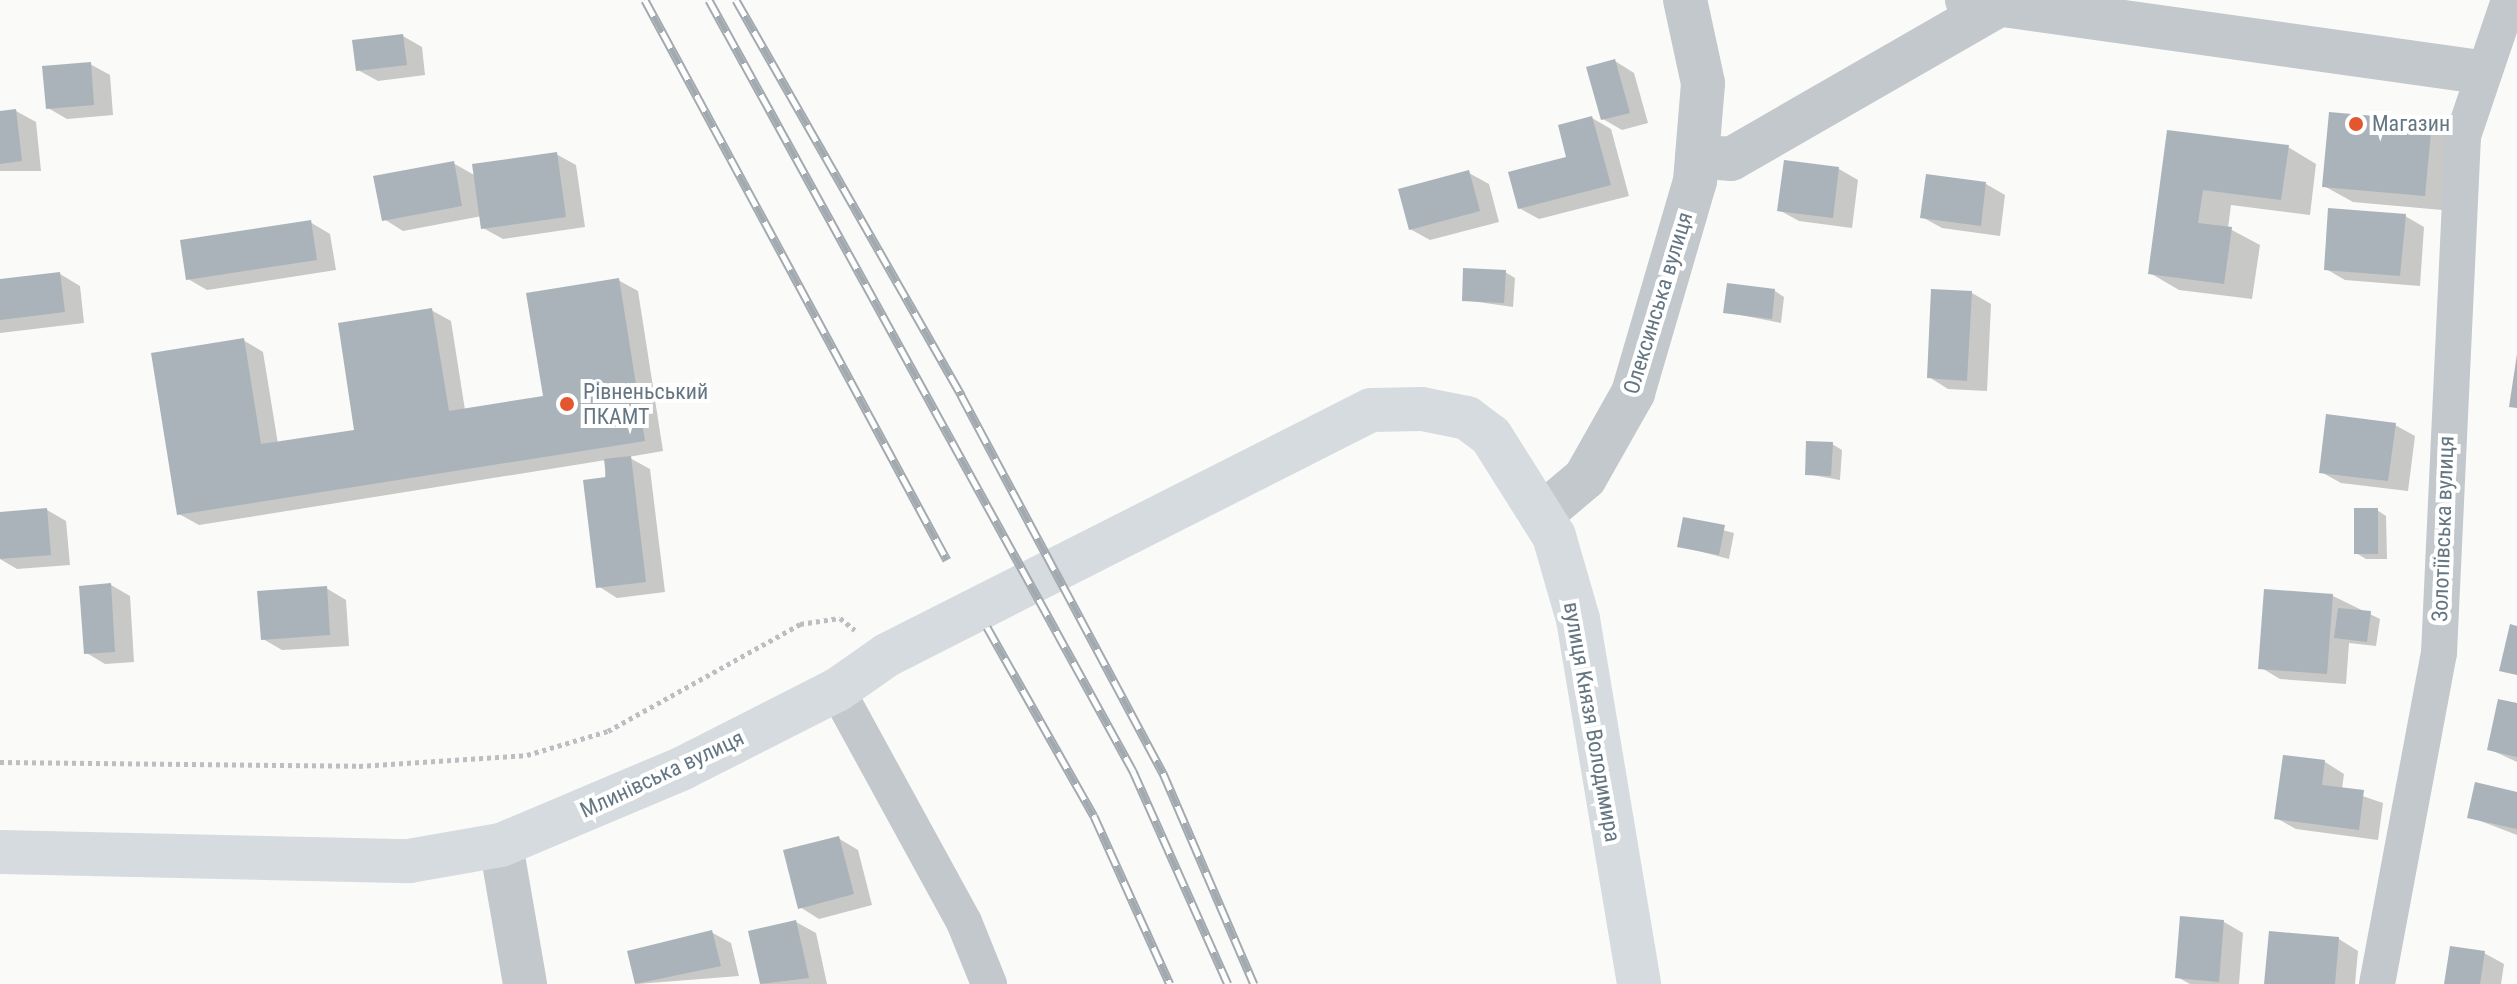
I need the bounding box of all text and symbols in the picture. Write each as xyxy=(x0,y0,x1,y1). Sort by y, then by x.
place label: Магазин xyxy=(2372,111,2450,137)
marker: Магазин xyxy=(2347,115,2365,133)
street label: Олексинська вулиця xyxy=(1618,209,1698,397)
place label: Рівненьський ПКАМТ xyxy=(583,378,708,430)
marker: Рівненьський ПКАМТ xyxy=(558,395,576,413)
street label: Золотіївська вулиця xyxy=(2427,436,2459,622)
street label: вулиця Князя Володимира xyxy=(1558,600,1626,844)
street label: Млинівська вулиця xyxy=(576,724,748,824)

